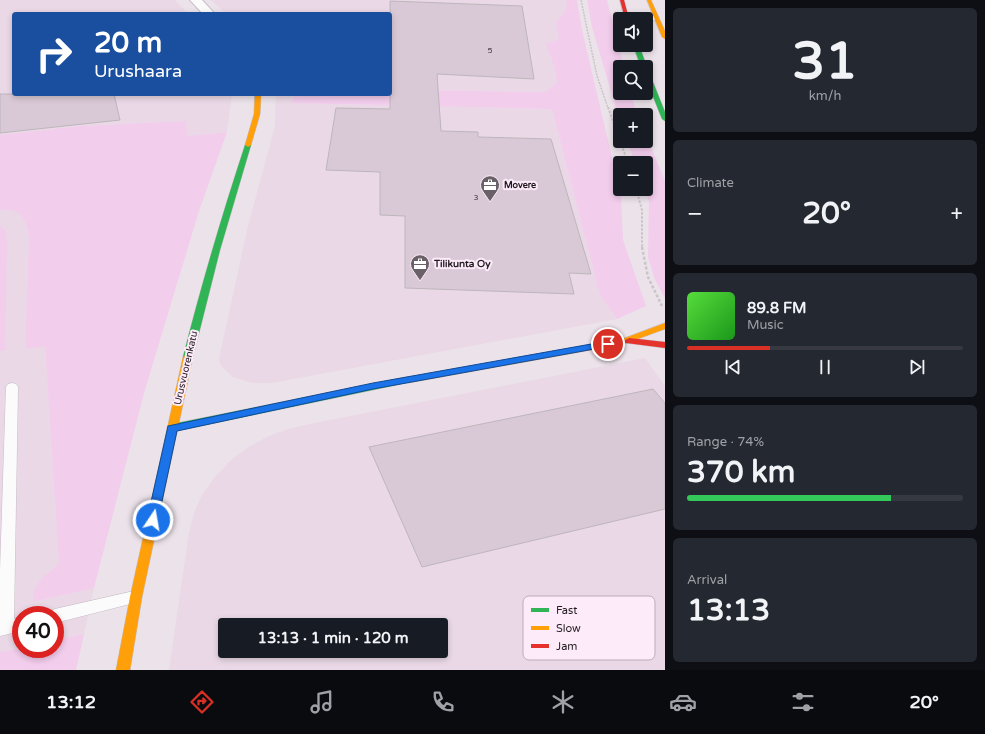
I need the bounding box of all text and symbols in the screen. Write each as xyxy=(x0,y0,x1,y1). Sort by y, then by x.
map controls xyxy=(613,12,653,196)
button: sound xyxy=(613,12,653,52)
text: 20 m xyxy=(94,26,162,60)
icon: right xyxy=(28,28,80,80)
text: 31 xyxy=(792,30,858,93)
house number: 5 xyxy=(487,46,493,55)
text: Urushaara xyxy=(94,60,182,82)
button: search xyxy=(613,60,653,100)
text: km/h xyxy=(809,88,841,104)
button: + xyxy=(613,108,653,148)
button: − xyxy=(613,156,653,196)
office icon: Movere xyxy=(479,174,501,202)
text: Climate xyxy=(687,175,734,191)
place label: Movere xyxy=(504,180,536,191)
house number: 3 xyxy=(473,193,479,202)
text: 20° xyxy=(802,195,851,232)
text: − xyxy=(687,201,703,227)
text: + xyxy=(951,201,963,227)
office icon: Tilikunta Oy xyxy=(409,253,431,281)
place label: Tilikunta Oy xyxy=(433,258,491,270)
text: 89.8 FM xyxy=(747,299,807,317)
text: Music xyxy=(747,317,784,333)
pin xyxy=(591,327,625,361)
street label: Urusvuorenkatu xyxy=(172,330,200,406)
icon: arrive xyxy=(597,333,619,355)
icon: previous xyxy=(722,356,744,378)
icon: pause xyxy=(814,356,836,378)
icon: next xyxy=(906,356,928,378)
text: Range · 74% xyxy=(687,434,764,450)
text: 370 km xyxy=(687,454,795,491)
position arrow xyxy=(132,499,174,541)
text: Arrival xyxy=(687,572,727,588)
text: 13:13 xyxy=(687,592,770,629)
legend xyxy=(523,596,655,660)
text: Fast xyxy=(556,604,577,617)
speed limit sign: 40 xyxy=(12,606,64,658)
text: Slow xyxy=(556,622,581,635)
text: 13:13 · 1 min · 120 m xyxy=(258,629,408,647)
text: Jam xyxy=(556,640,577,653)
icon: directions xyxy=(188,688,216,716)
icon: music xyxy=(308,688,336,716)
icon: phone xyxy=(429,688,457,716)
icon: climate xyxy=(549,688,577,716)
icon: car xyxy=(669,688,697,716)
icon: filters xyxy=(789,688,817,716)
text: 13:12 xyxy=(46,691,96,713)
text: 20° xyxy=(909,691,939,713)

